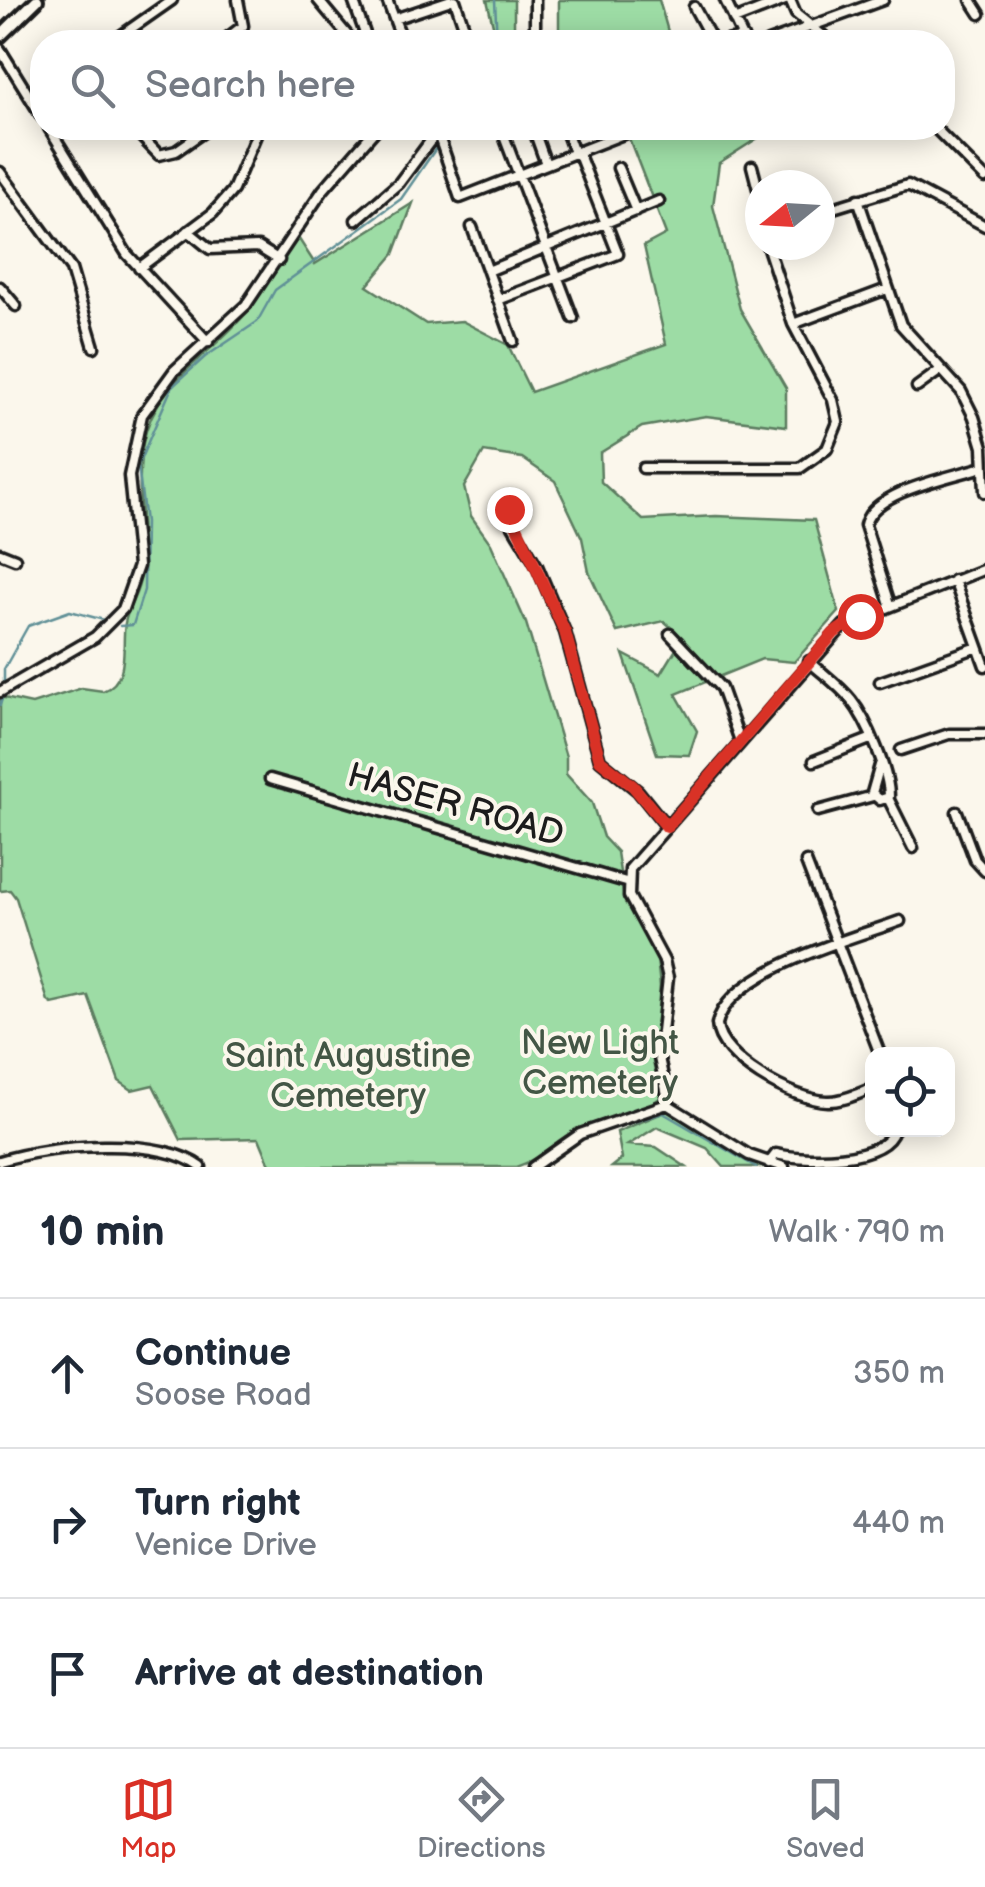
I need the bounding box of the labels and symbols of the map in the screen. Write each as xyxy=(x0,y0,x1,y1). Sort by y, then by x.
north arrow xyxy=(745,170,835,260)
route end xyxy=(487,487,533,533)
route start xyxy=(838,594,884,640)
street label: HASER ROAD xyxy=(343,754,569,857)
park label: New Light Cemetery xyxy=(521,1022,680,1105)
park label: Saint Augustine Cemetery xyxy=(225,1035,471,1118)

